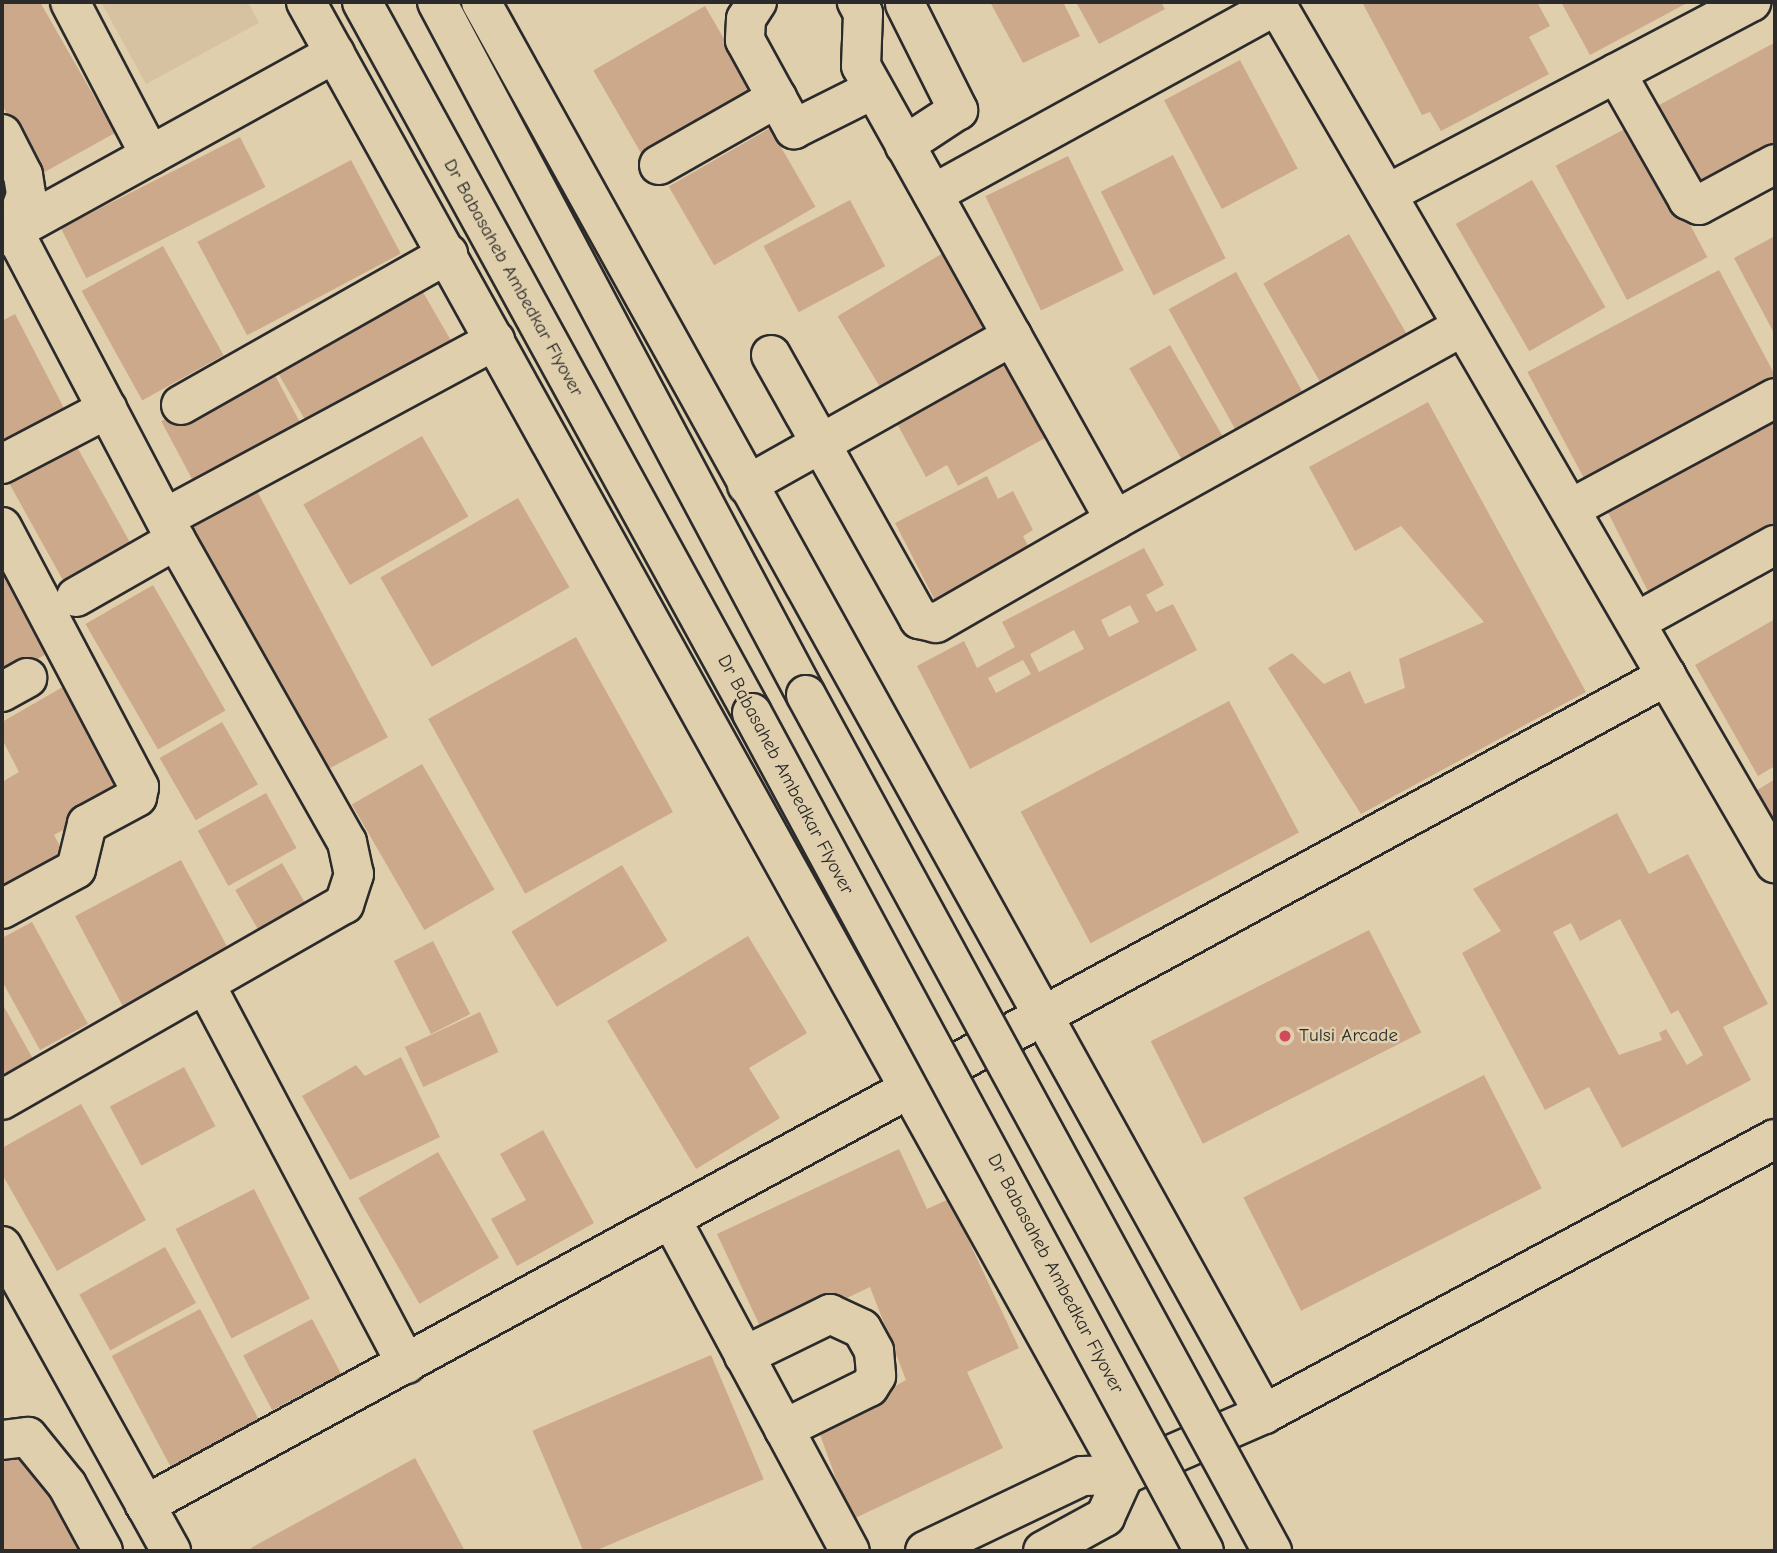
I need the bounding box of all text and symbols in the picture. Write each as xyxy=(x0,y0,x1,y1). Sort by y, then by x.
street label: Dr Babasaheb Ambedkar Flyover xyxy=(438,155,588,401)
street label: Dr Babasaheb Ambedkar Flyover xyxy=(712,651,858,899)
place label: Tulsi Arcade xyxy=(1299,1025,1398,1047)
marker: Tulsi Arcade xyxy=(1277,1028,1293,1044)
street label: Dr Babasaheb Ambedkar Flyover xyxy=(982,1150,1128,1398)

